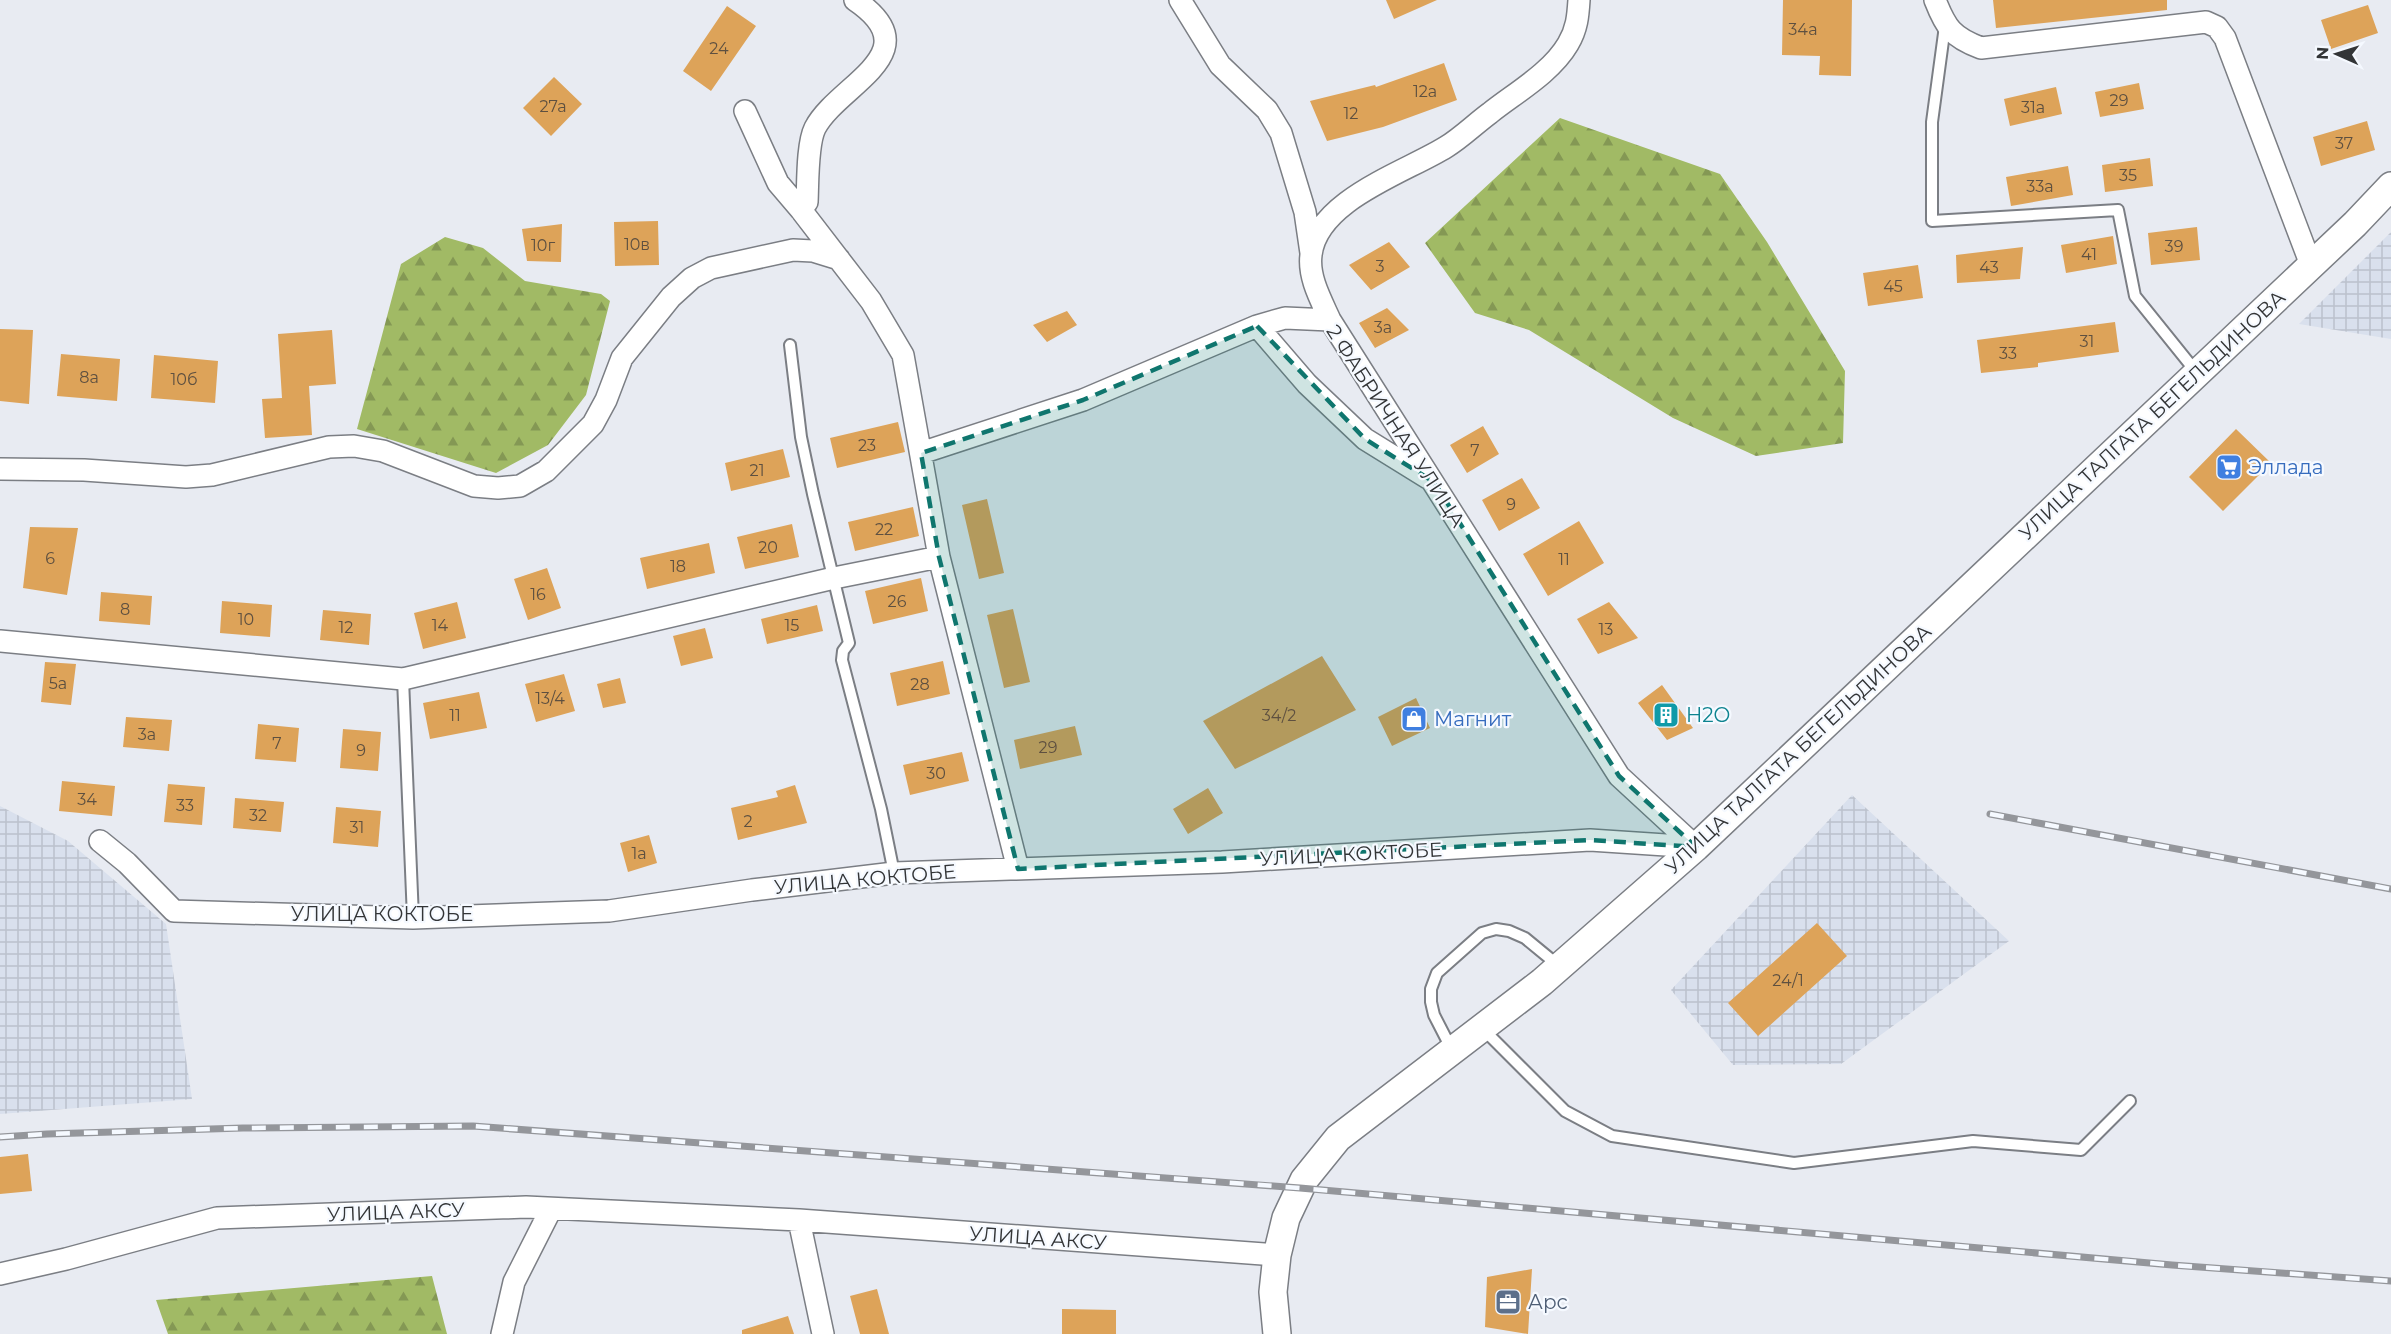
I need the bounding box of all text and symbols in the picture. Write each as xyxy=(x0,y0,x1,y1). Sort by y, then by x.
house number: 34а xyxy=(1788,20,1818,39)
north arrow xyxy=(2307,24,2367,84)
house number: 24 xyxy=(709,39,729,58)
text: N xyxy=(2313,46,2332,60)
house number: 12а xyxy=(1413,82,1437,101)
house number: 29 xyxy=(2110,91,2128,110)
house number: 27а xyxy=(539,97,567,116)
house number: 31а xyxy=(2021,98,2045,117)
house number: 12 xyxy=(1344,104,1358,123)
house number: 37 xyxy=(2335,134,2353,153)
house number: 35 xyxy=(2119,166,2137,185)
house number: 33а xyxy=(2026,177,2054,196)
house number: 10в xyxy=(624,235,650,254)
house number: 10г xyxy=(531,236,555,255)
house number: 39 xyxy=(2165,237,2183,256)
house number: 41 xyxy=(2081,245,2097,264)
house number: 3 xyxy=(1375,257,1385,276)
house number: 43 xyxy=(1979,258,1999,277)
house number: 45 xyxy=(1883,277,1903,296)
street label: УЛИЦА ТАЛГАТА БЕГЕЛЬДИНОВА xyxy=(2014,285,2290,545)
house number: 3а xyxy=(1374,318,1392,337)
street label: 2 ФАБРИЧНАЯ УЛИЦА xyxy=(1322,320,1470,532)
house number: 31 xyxy=(2080,332,2094,351)
house number: 33 xyxy=(1999,344,2017,363)
house number: 8а xyxy=(79,368,99,387)
house number: 10б xyxy=(171,370,197,389)
house number: 23 xyxy=(858,436,876,455)
house number: 7 xyxy=(1470,441,1480,460)
supermarket icon: Эллада xyxy=(2214,452,2244,482)
place label: Эллада xyxy=(2248,455,2323,479)
house number: 21 xyxy=(750,461,764,480)
house number: 9 xyxy=(1506,495,1516,514)
house number: 22 xyxy=(875,520,893,539)
house number: 20 xyxy=(758,538,778,557)
house number: 6 xyxy=(45,549,55,568)
house number: 11 xyxy=(1558,550,1570,569)
house number: 18 xyxy=(670,557,686,576)
house number: 16 xyxy=(530,585,546,604)
house number: 26 xyxy=(888,592,907,611)
house number: 8 xyxy=(120,600,130,619)
house number: 10 xyxy=(238,610,254,629)
house number: 14 xyxy=(432,616,449,635)
house number: 15 xyxy=(785,616,799,635)
house number: 12 xyxy=(339,618,353,637)
street label: УЛИЦА ТАЛГАТА БЕГЕЛЬДИНОВА xyxy=(1660,619,1936,879)
house number: 13 xyxy=(1599,620,1613,639)
house number: 5а xyxy=(49,674,67,693)
house number: 28 xyxy=(910,675,930,694)
house number: 13/4 xyxy=(535,689,565,708)
building icon: H2O xyxy=(1651,700,1681,730)
place label: H2O xyxy=(1686,703,1730,727)
shop icon: Магнит xyxy=(1399,704,1429,734)
house number: 11 xyxy=(449,706,461,725)
house number: 34/2 xyxy=(1262,706,1296,725)
place label: Магнит xyxy=(1434,707,1512,731)
house number: 3а xyxy=(138,725,156,744)
house number: 7 xyxy=(272,734,282,753)
house number: 29 xyxy=(1039,738,1057,757)
house number: 9 xyxy=(356,741,366,760)
house number: 30 xyxy=(926,764,946,783)
house number: 34 xyxy=(77,790,97,809)
house number: 33 xyxy=(176,796,194,815)
house number: 32 xyxy=(249,806,267,825)
house number: 2 xyxy=(743,812,753,831)
house number: 31 xyxy=(350,818,364,837)
street label: УЛИЦА КОКТОБЕ xyxy=(1259,837,1443,871)
house number: 1а xyxy=(631,844,647,863)
street label: УЛИЦА КОКТОБЕ xyxy=(773,859,957,899)
street label: УЛИЦА КОКТОБЕ xyxy=(291,902,473,926)
house number: 24/1 xyxy=(1772,971,1804,990)
street label: УЛИЦА АКСУ xyxy=(327,1198,466,1226)
street label: УЛИЦА АКСУ xyxy=(968,1221,1108,1255)
office icon: Арс xyxy=(1493,1287,1523,1317)
place label: Арс xyxy=(1528,1290,1568,1314)

